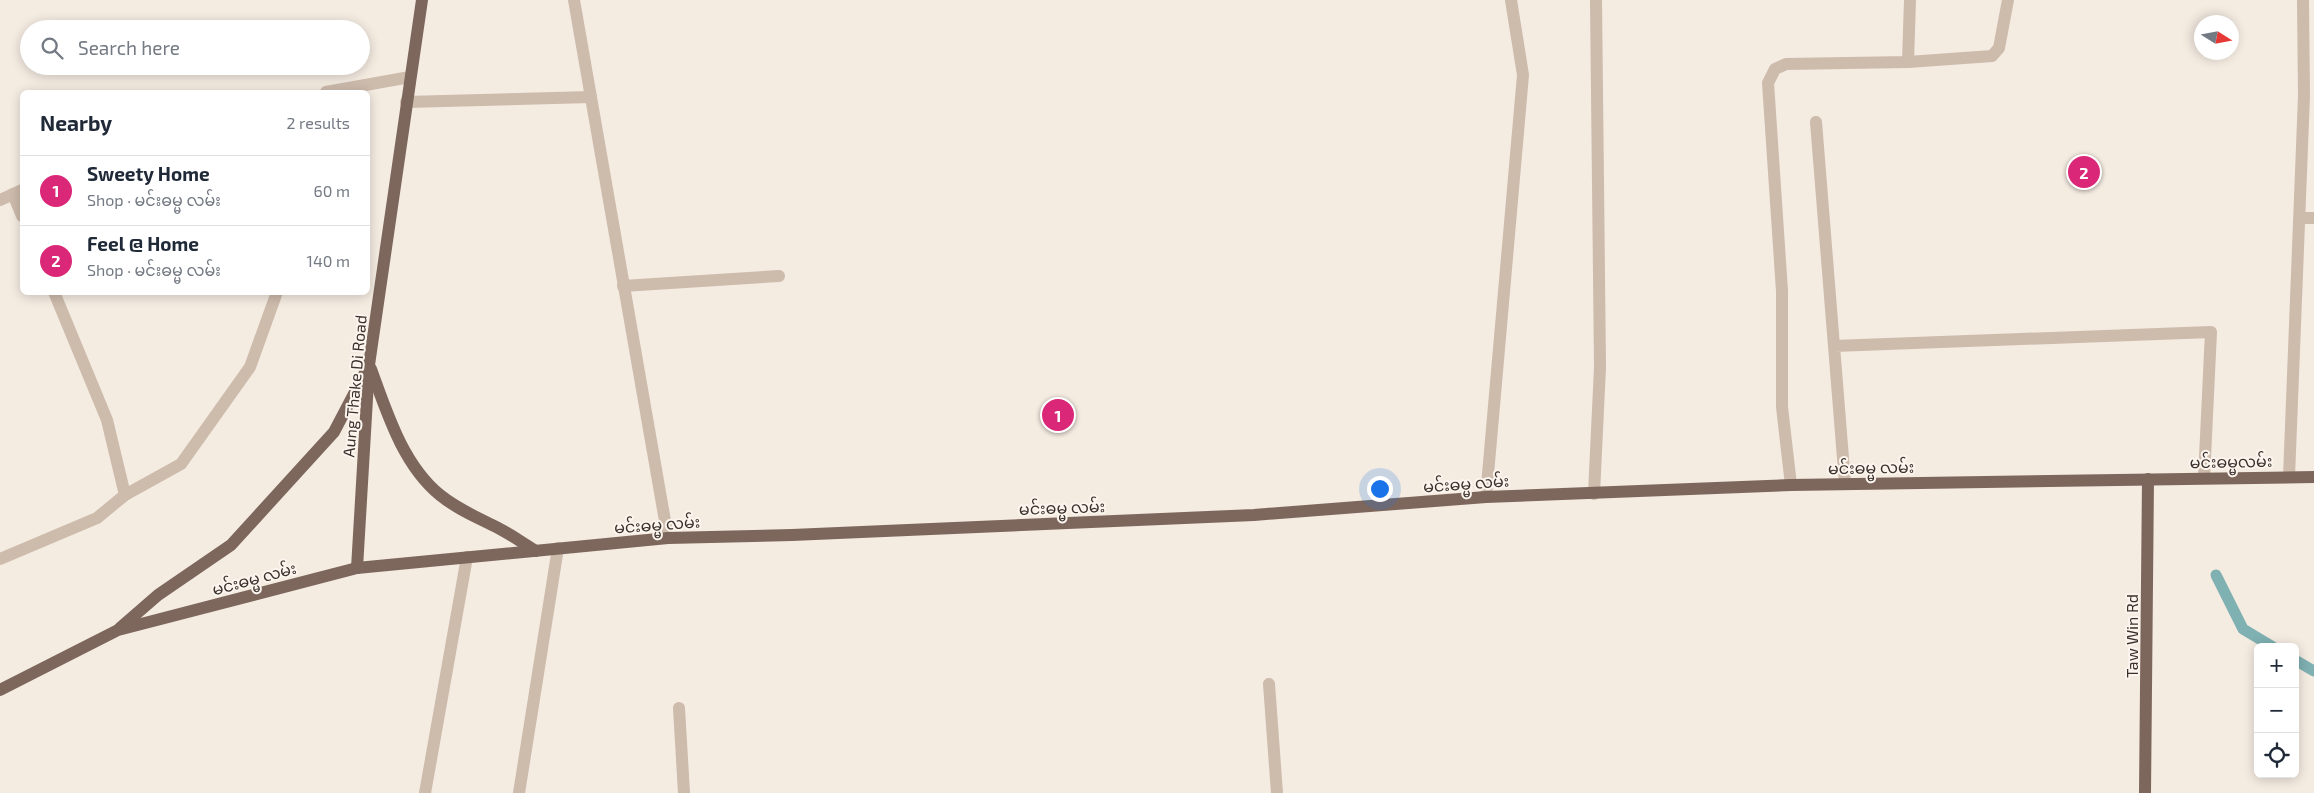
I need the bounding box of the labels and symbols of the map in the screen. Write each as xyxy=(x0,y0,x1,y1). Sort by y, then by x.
north arrow xyxy=(2194,15,2239,60)
pin: 2 xyxy=(2068,153,2100,191)
street label: Aung Thake Di Road xyxy=(338,314,370,458)
pin: 1 xyxy=(1042,396,1074,434)
street label: မင်းဓမ္မလမ်း xyxy=(2189,450,2273,477)
street label: မင်းဓမ္မ လမ်း xyxy=(1828,456,1914,483)
street label: မင်းဓမ္မ လမ်း xyxy=(1422,470,1510,501)
your location xyxy=(1367,476,1393,502)
street label: မင်းဓမ္မ လမ်း xyxy=(1019,495,1106,523)
street label: မင်းဓမ္မ လမ်း xyxy=(613,511,701,542)
street label: မင်းဓမ္မ လမ်း xyxy=(210,557,300,604)
street label: Taw Win Rd xyxy=(2122,594,2141,678)

